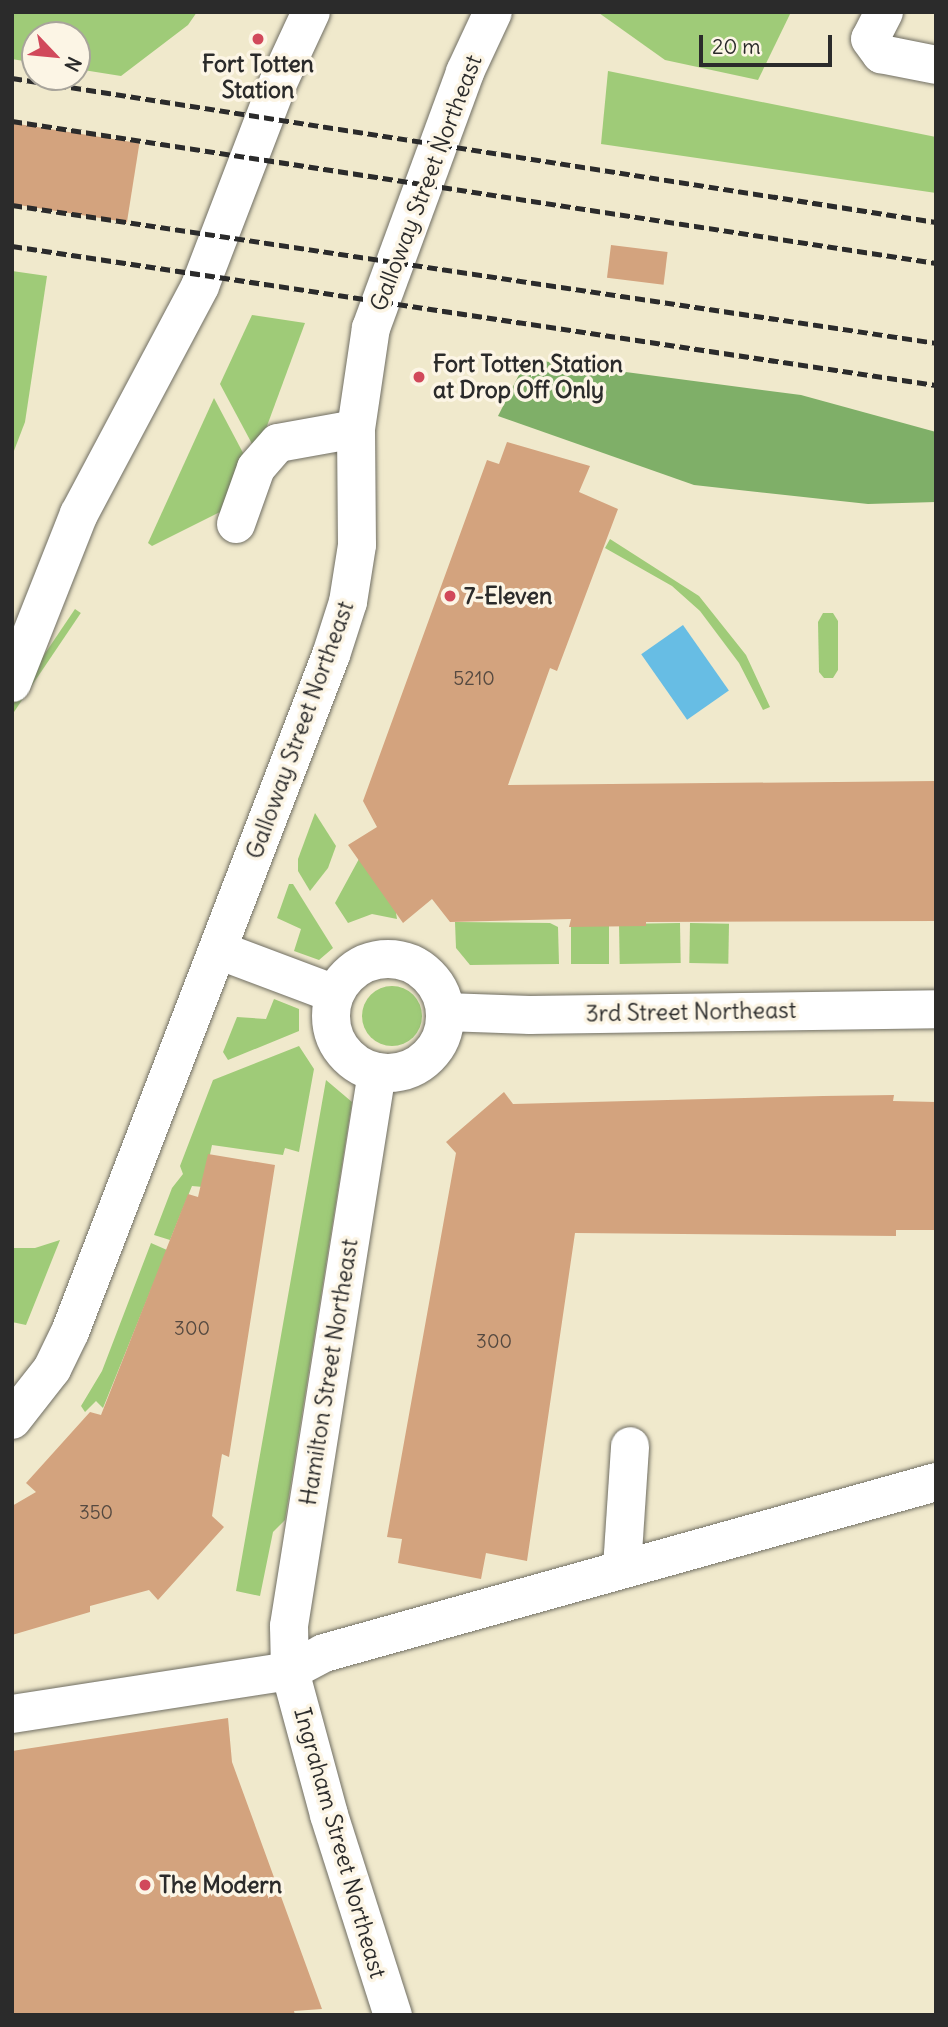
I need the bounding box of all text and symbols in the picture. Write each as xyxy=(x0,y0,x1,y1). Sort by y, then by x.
north arrow xyxy=(21,21,91,91)
scale bar xyxy=(703,21,836,65)
marker: Fort Totten Station xyxy=(250,31,266,47)
text: 20 m xyxy=(712,33,761,60)
place label: Fort Totten Station xyxy=(202,50,314,104)
street label: Galloway Street Northeast xyxy=(364,51,488,315)
text: N xyxy=(59,53,87,75)
place label: Fort Totten Station at Drop Off Only xyxy=(433,350,623,404)
marker: Fort Totten Station at Drop Off Only xyxy=(411,369,427,385)
place label: 7-Eleven xyxy=(464,582,552,610)
marker: 7-Eleven xyxy=(442,588,458,604)
street label: Galloway Street Northeast xyxy=(240,597,360,863)
house number: 5210 xyxy=(453,668,495,690)
street label: 3rd Street Northeast xyxy=(585,996,797,1028)
street label: Hamilton Street Northeast xyxy=(294,1237,364,1507)
house number: 300 xyxy=(174,1318,210,1340)
house number: 300 xyxy=(476,1331,512,1353)
house number: 350 xyxy=(79,1502,113,1524)
street label: Ingraham Street Northeast xyxy=(288,1705,392,1981)
place label: The Modern xyxy=(159,1871,282,1899)
marker: The Modern xyxy=(137,1877,153,1893)

